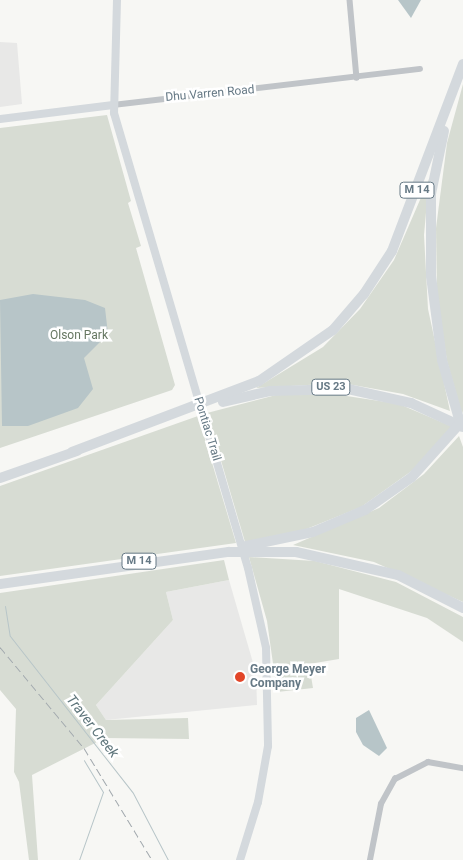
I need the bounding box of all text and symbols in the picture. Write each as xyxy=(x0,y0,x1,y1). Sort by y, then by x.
street label: Dhu Varren Road xyxy=(165,83,255,105)
road number: M 14 xyxy=(400,182,434,198)
park label: Olson Park xyxy=(50,329,108,343)
road number: US 23 xyxy=(311,378,351,396)
street label: Pontiac Trail xyxy=(190,395,224,463)
road number: M 14 xyxy=(122,552,156,570)
place label: George Meyer Company xyxy=(250,663,326,691)
marker: George Meyer Company xyxy=(234,671,246,683)
water label: Traver Creek xyxy=(63,691,123,761)

